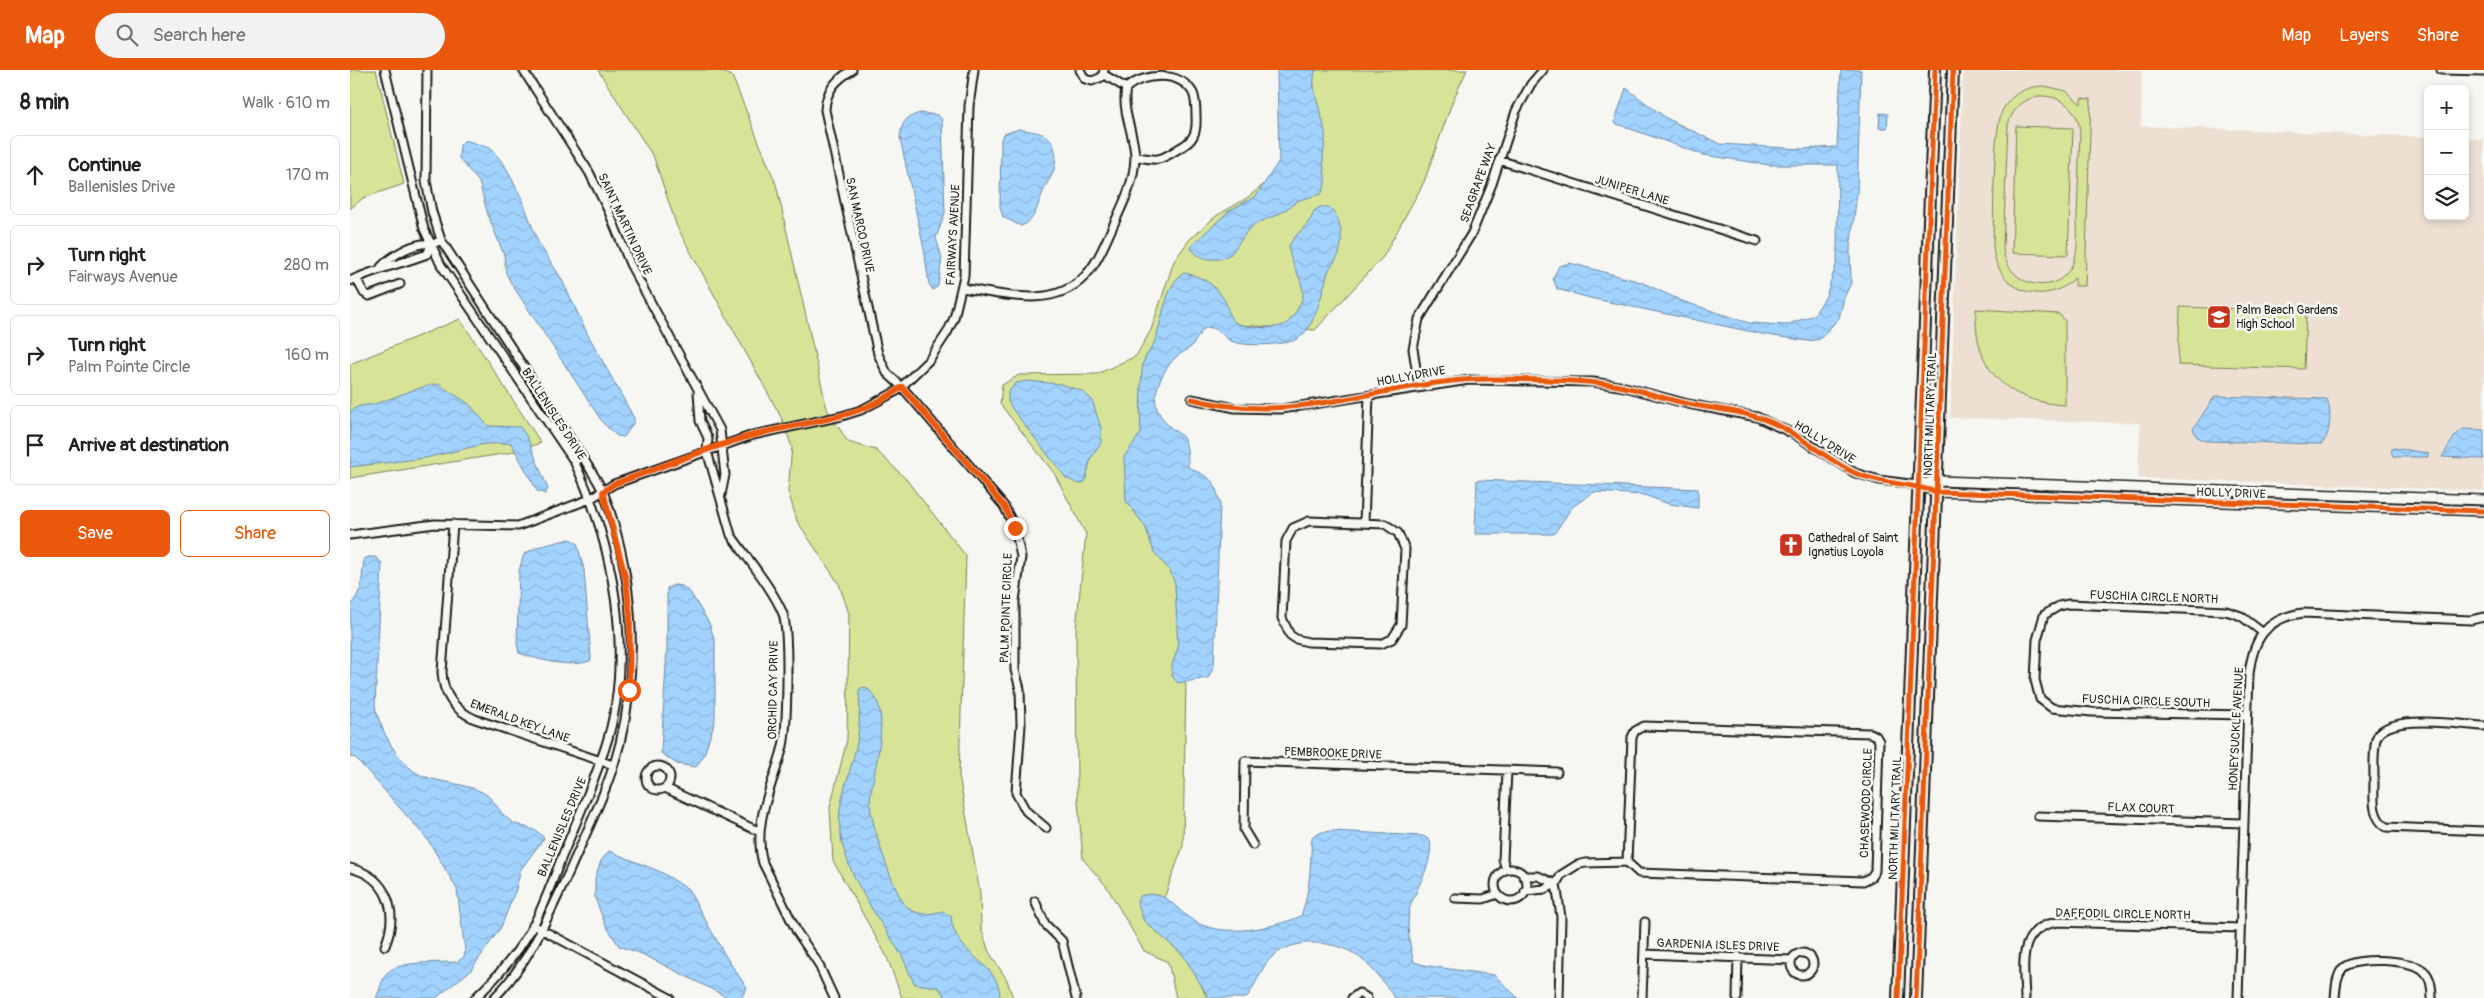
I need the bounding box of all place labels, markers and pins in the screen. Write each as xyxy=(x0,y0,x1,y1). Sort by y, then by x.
place label: Palm Beach Gardens High School xyxy=(2236,303,2338,332)
school or university icon: Palm Beach Gardens High School xyxy=(2206,304,2232,330)
place label: Cathedral of Saint Ignatius Loyola xyxy=(1808,531,1898,560)
church icon: Cathedral of Saint Ignatius Loyola xyxy=(1778,532,1804,558)

